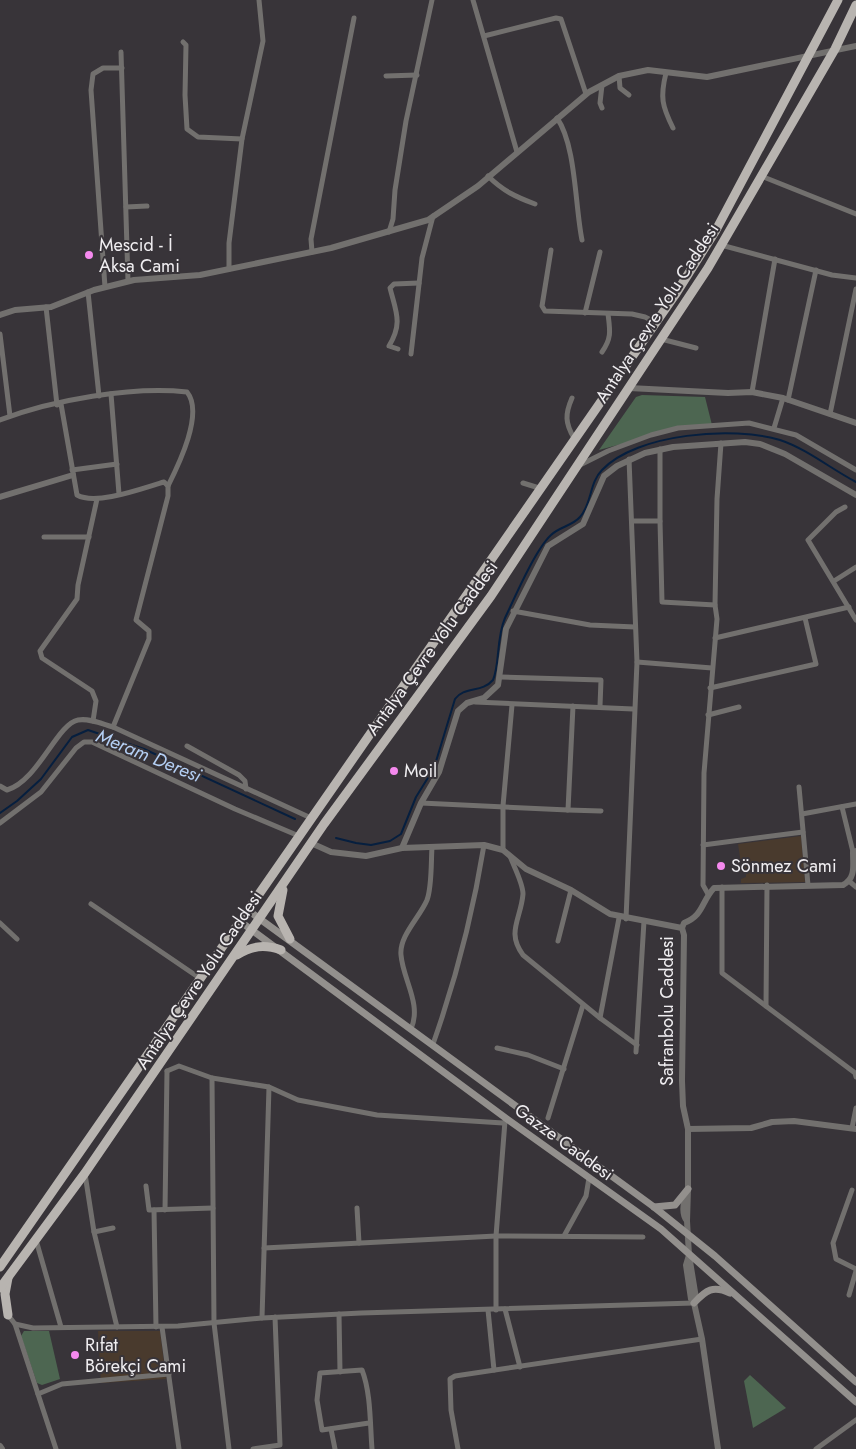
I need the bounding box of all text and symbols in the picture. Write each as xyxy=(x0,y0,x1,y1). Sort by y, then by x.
street label: Antalya Çevre Yolu Caddesi xyxy=(589,218,725,408)
place label: Mescid - İ Aksa Cami xyxy=(99,232,180,279)
marker: Mescid - İ Aksa Cami xyxy=(83,249,95,261)
street label: Antalya Çevre Yolu Caddesi xyxy=(360,555,504,741)
water label: Meram Deresi xyxy=(92,722,207,789)
place label: Moil xyxy=(404,758,437,784)
marker: Moil xyxy=(388,765,400,777)
place label: Sönmez Cami xyxy=(731,853,837,879)
marker: Sönmez Cami xyxy=(715,860,727,872)
street label: Antalya Çevre Yolu Caddesi xyxy=(129,886,269,1074)
street label: Safranbolu Caddesi xyxy=(654,936,680,1086)
street label: Gazze Caddesi xyxy=(509,1097,619,1187)
place label: Rıfat Börekçi Cami xyxy=(85,1332,186,1379)
marker: Rıfat Börekçi Cami xyxy=(69,1349,81,1361)

